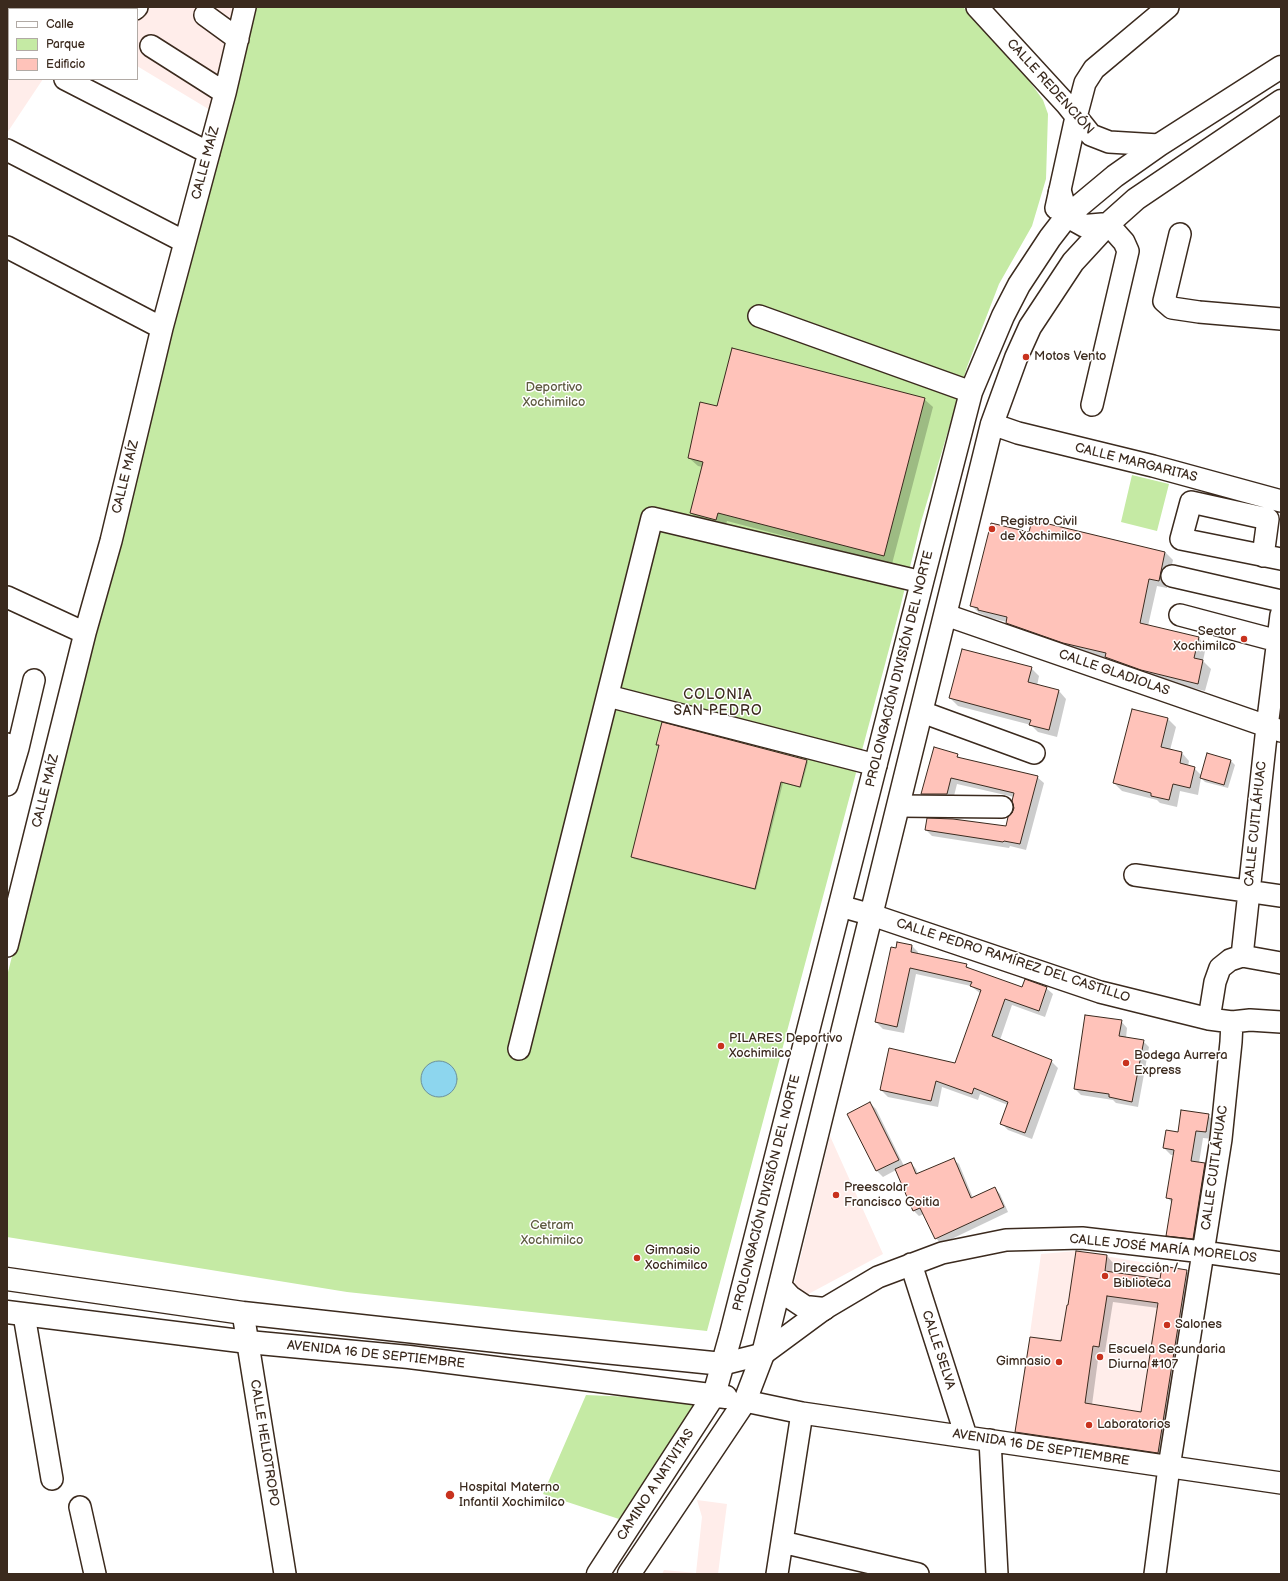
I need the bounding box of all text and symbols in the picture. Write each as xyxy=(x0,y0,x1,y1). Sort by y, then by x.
legend xyxy=(8,8,138,80)
text: Calle xyxy=(46,17,74,32)
street label: CALLE REDENCIÓN xyxy=(1003,36,1097,138)
text: Parque xyxy=(46,37,85,52)
text: Edificio xyxy=(46,57,85,72)
street label: CALLE MAÍZ xyxy=(189,125,223,201)
place label: Motos Vento xyxy=(1034,349,1106,365)
marker: Motos Vento xyxy=(1021,352,1031,362)
park label: Deportivo Xochimilco xyxy=(523,380,585,411)
street label: CALLE MAÍZ xyxy=(109,439,143,515)
street label: CALLE MARGARITAS xyxy=(1073,440,1199,486)
place label: Registro Civil de Xochimilco xyxy=(1000,514,1081,545)
marker: Registro Civil de Xochimilco xyxy=(987,524,997,534)
street label: PROLONGACIÓN DIVISIÓN DEL NORTE xyxy=(863,549,937,789)
place label: Sector Xochimilco xyxy=(1173,624,1236,655)
marker: Sector Xochimilco xyxy=(1239,634,1249,644)
street label: CALLE GLADIOLAS xyxy=(1057,647,1171,699)
district label: COLONIA SAN PEDRO xyxy=(673,687,763,720)
street label: CALLE MAÍZ xyxy=(29,753,63,829)
street label: CALLE CUITLÁHUAC xyxy=(1242,761,1270,887)
street label: CALLE PEDRO RAMÍREZ DEL CASTILLO xyxy=(894,916,1132,1006)
place label: PILARES Deportivo Xochimilco xyxy=(729,1031,843,1062)
marker: PILARES Deportivo Xochimilco xyxy=(716,1041,726,1051)
place label: Bodega Aurrera Express xyxy=(1134,1048,1228,1079)
marker: Bodega Aurrera Express xyxy=(1121,1058,1131,1068)
street label: PROLONGACIÓN DIVISIÓN DEL NORTE xyxy=(730,1073,804,1313)
street label: CALLE CUITLÁHUAC xyxy=(1199,1105,1231,1231)
place label: Preescolar Francisco Goitia xyxy=(844,1180,940,1211)
marker: Preescolar Francisco Goitia xyxy=(831,1190,841,1200)
park label: Cetram Xochimilco xyxy=(521,1218,583,1249)
street label: CALLE JOSÉ MARÍA MORELOS xyxy=(1069,1231,1257,1267)
place label: Gimnasio Xochimilco xyxy=(645,1243,708,1274)
marker: Gimnasio Xochimilco xyxy=(632,1253,642,1263)
place label: Dirección / Biblioteca xyxy=(1113,1261,1179,1292)
marker: Dirección / Biblioteca xyxy=(1100,1271,1110,1281)
street label: CALLE SELVA xyxy=(918,1309,958,1391)
place label: Salones xyxy=(1175,1317,1222,1333)
marker: Salones xyxy=(1162,1320,1172,1330)
street label: AVENIDA 16 DE SEPTIEMBRE xyxy=(286,1338,466,1372)
place label: Escuela Secundaria Diurna #107 xyxy=(1108,1342,1226,1373)
marker: Escuela Secundaria Diurna #107 xyxy=(1095,1352,1105,1362)
place label: Gimnasio xyxy=(996,1354,1051,1370)
marker: Gimnasio xyxy=(1054,1357,1064,1367)
street label: CALLE HELIOTROPO xyxy=(246,1379,282,1507)
place label: Laboratorios xyxy=(1097,1417,1170,1433)
marker: Laboratorios xyxy=(1084,1420,1094,1430)
street label: CAMINO A NATIVITAS xyxy=(614,1426,698,1544)
street label: AVENIDA 16 DE SEPTIEMBRE xyxy=(951,1426,1131,1470)
place label: Hospital Materno Infantil Xochimilco xyxy=(459,1480,565,1511)
marker: Hospital Materno Infantil Xochimilco xyxy=(444,1489,456,1501)

